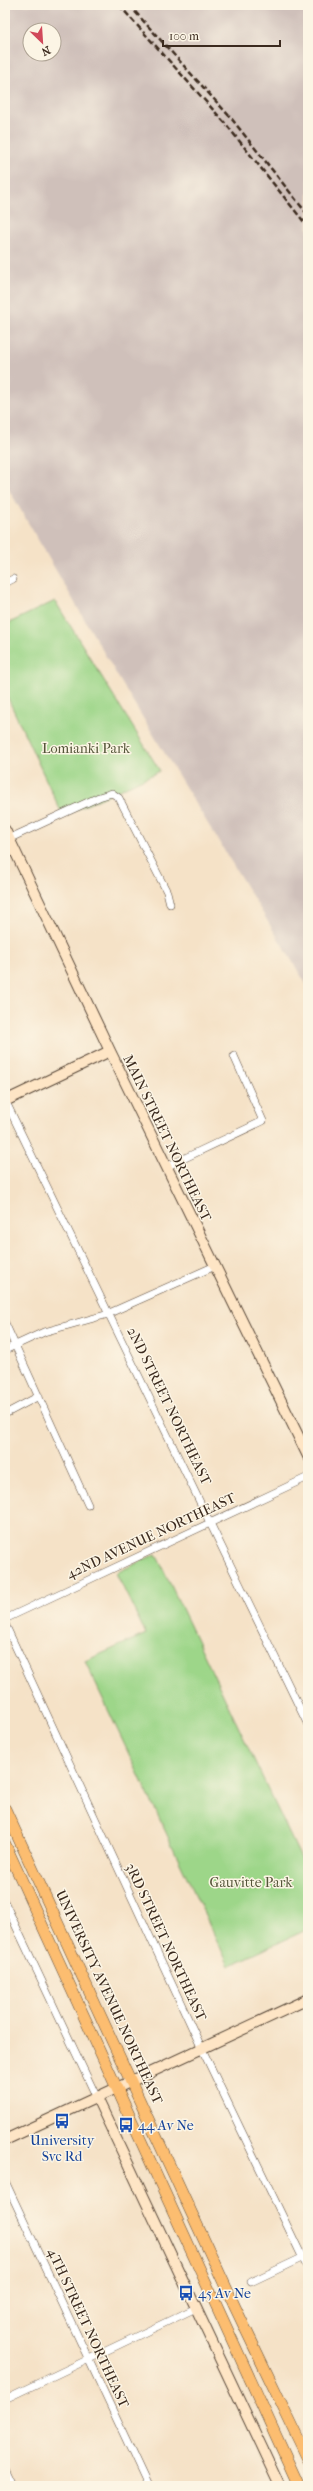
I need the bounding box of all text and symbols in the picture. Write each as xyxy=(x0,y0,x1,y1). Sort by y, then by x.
north arrow xyxy=(22,22,62,62)
scale bar xyxy=(163,22,280,48)
text: 100 m xyxy=(169,29,199,43)
text: N xyxy=(39,43,53,59)
park label: Lomianki Park xyxy=(42,740,131,757)
street label: MAIN STREET NORTHEAST xyxy=(119,1052,215,1225)
street label: 2ND STREET NORTHEAST xyxy=(123,1324,215,1488)
street label: 42ND AVENUE NORTHEAST xyxy=(64,1489,239,1583)
street label: 3RD STREET NORTHEAST xyxy=(122,1861,210,2024)
park label: Gauvitte Park xyxy=(210,1874,293,1891)
street label: UNIVERSITY AVENUE NORTHEAST xyxy=(52,1887,166,2107)
bus stop icon: University Svc Rd xyxy=(53,2112,71,2130)
bus stop icon: 44 Av Ne xyxy=(117,2116,135,2134)
place label: 44 Av Ne xyxy=(138,2117,194,2134)
place label: University Svc Rd xyxy=(30,2132,95,2165)
street label: 4TH STREET NORTHEAST xyxy=(44,2246,133,2411)
bus stop icon: 45 Av Ne xyxy=(177,2284,195,2302)
place label: 45 Av Ne xyxy=(198,2285,251,2302)

